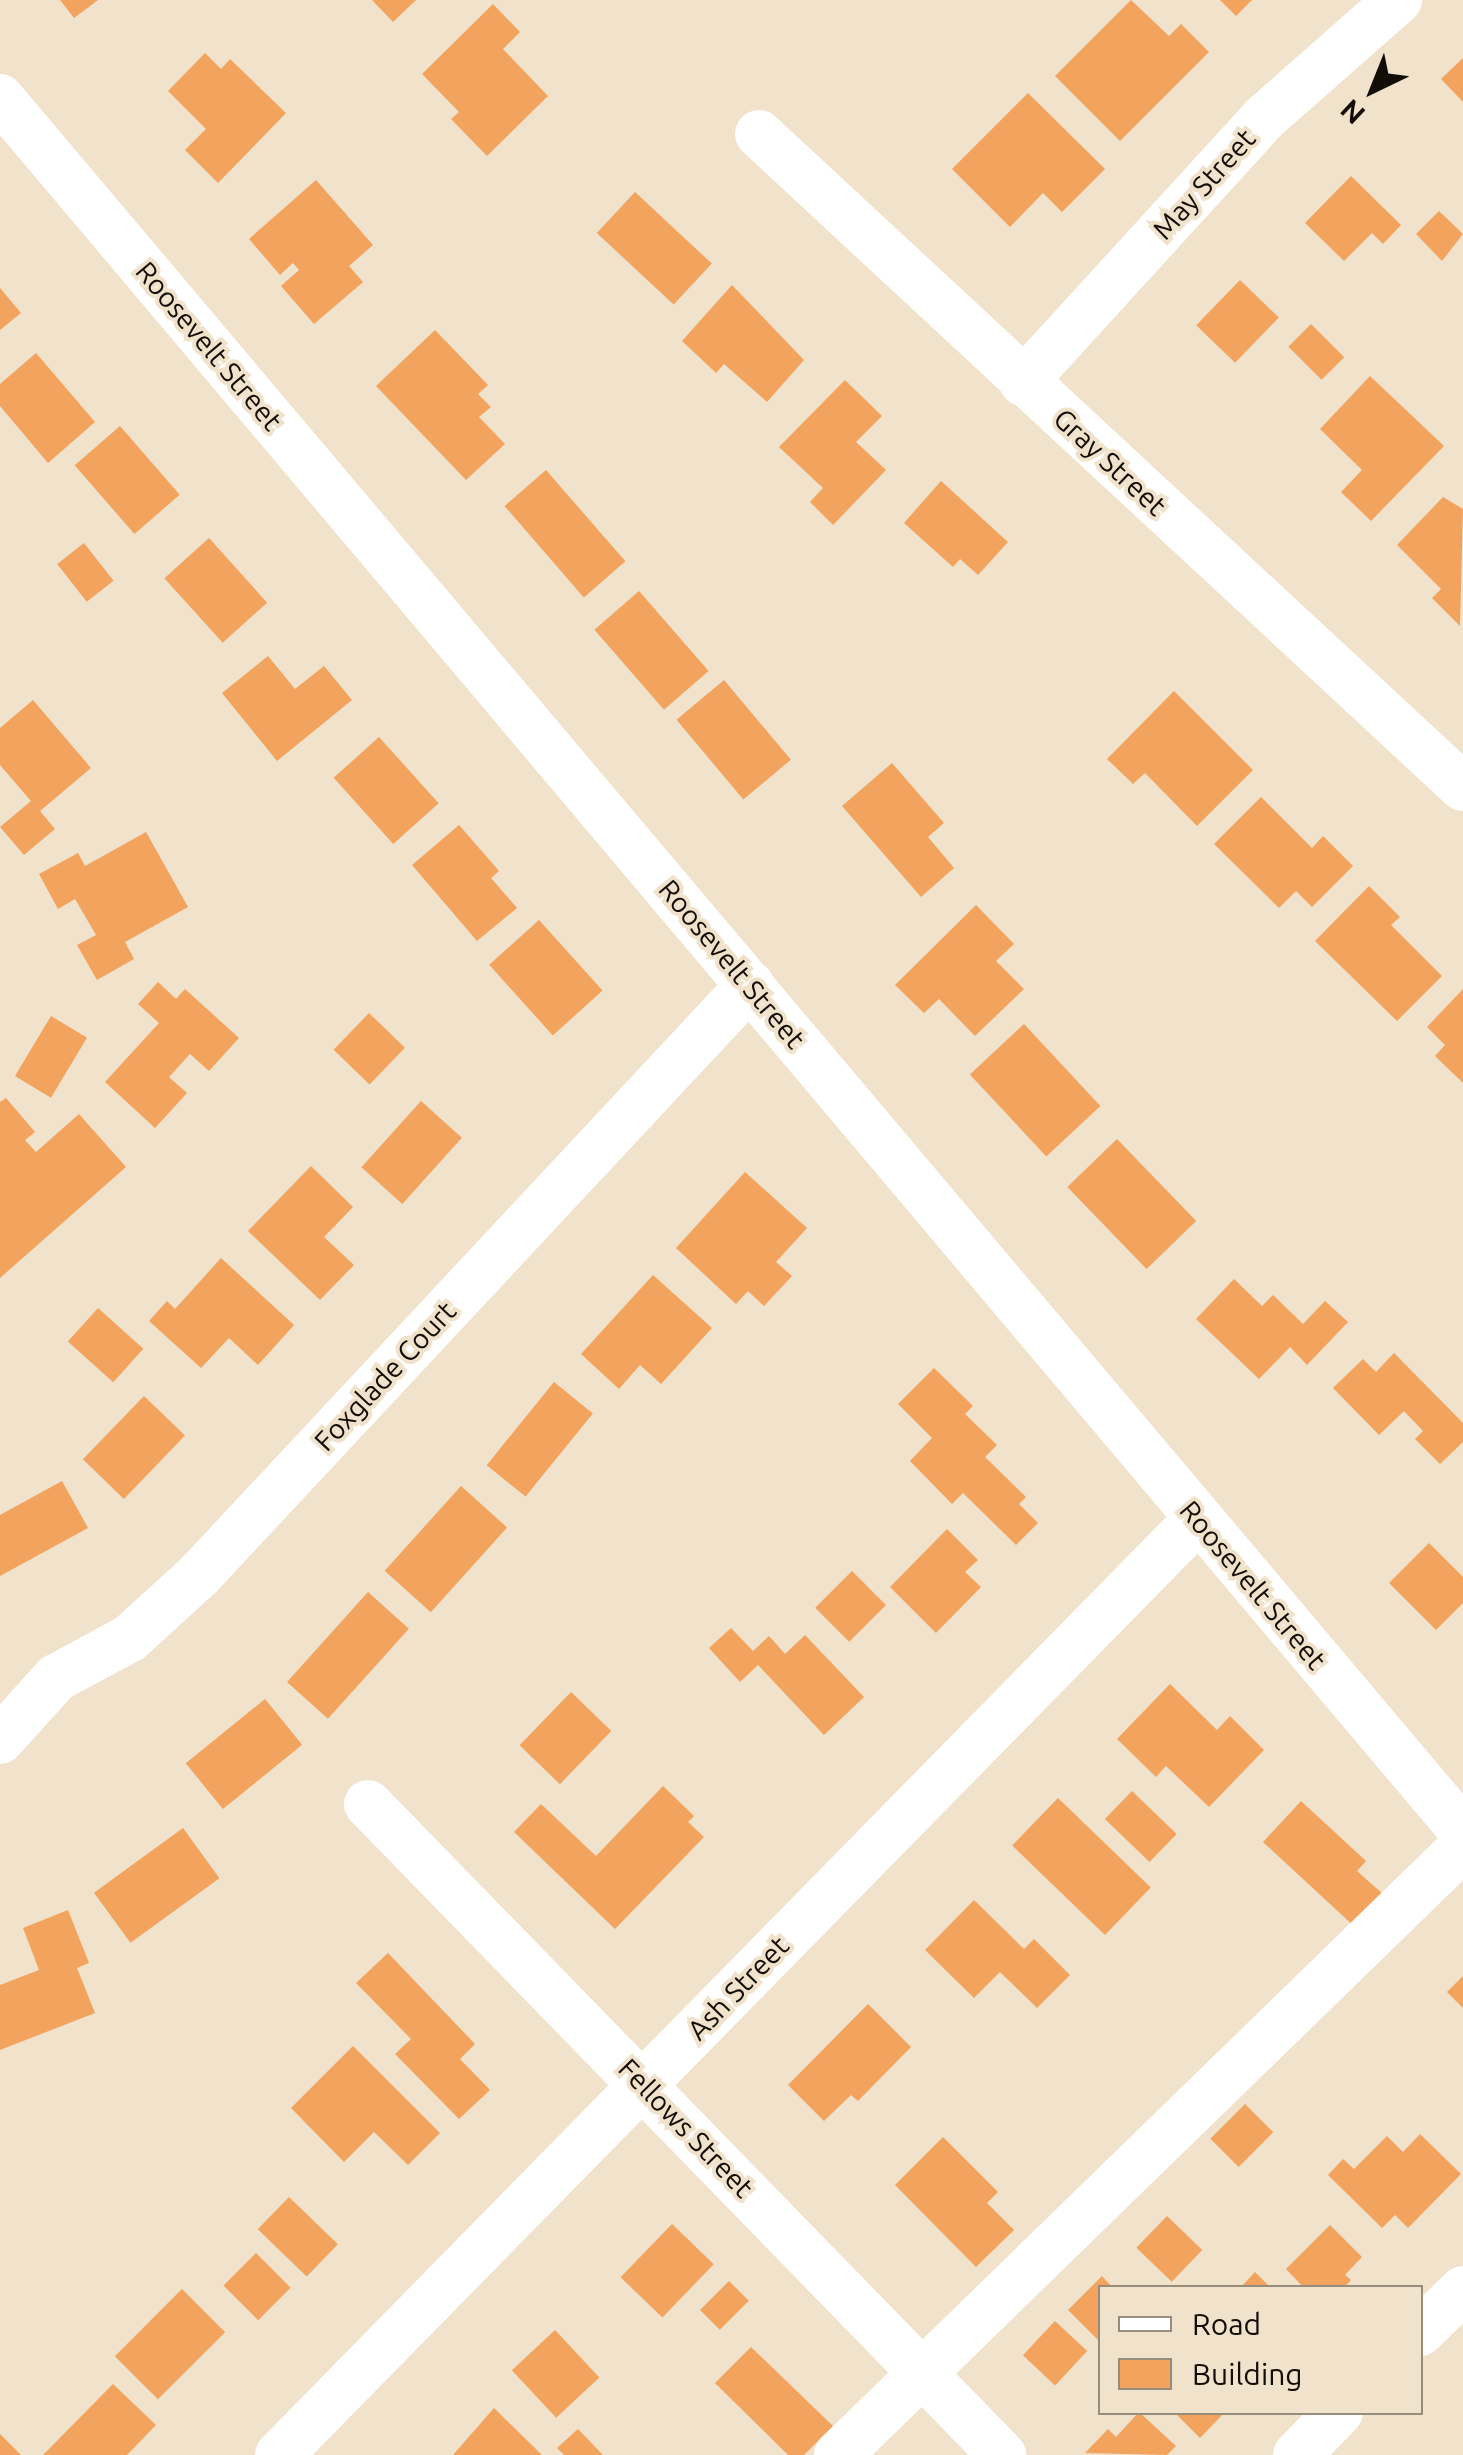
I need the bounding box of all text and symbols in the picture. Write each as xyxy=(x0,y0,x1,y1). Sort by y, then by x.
north arrow xyxy=(1323,40,1423,140)
text: N xyxy=(1334,94,1370,131)
street label: May Street xyxy=(1146,122,1262,246)
street label: Roosevelt Street xyxy=(129,255,289,437)
street label: Gray Street xyxy=(1047,401,1173,523)
street label: Roosevelt Street xyxy=(652,873,812,1055)
street label: Foxglade Court xyxy=(307,1294,463,1458)
street label: Roosevelt Street xyxy=(1173,1494,1333,1676)
street label: Ash Street xyxy=(680,1929,796,2047)
street label: Fellows Street xyxy=(612,2052,760,2204)
legend xyxy=(1098,2285,1423,2415)
text: Road xyxy=(1192,2307,1261,2341)
text: Building xyxy=(1192,2357,1303,2391)

